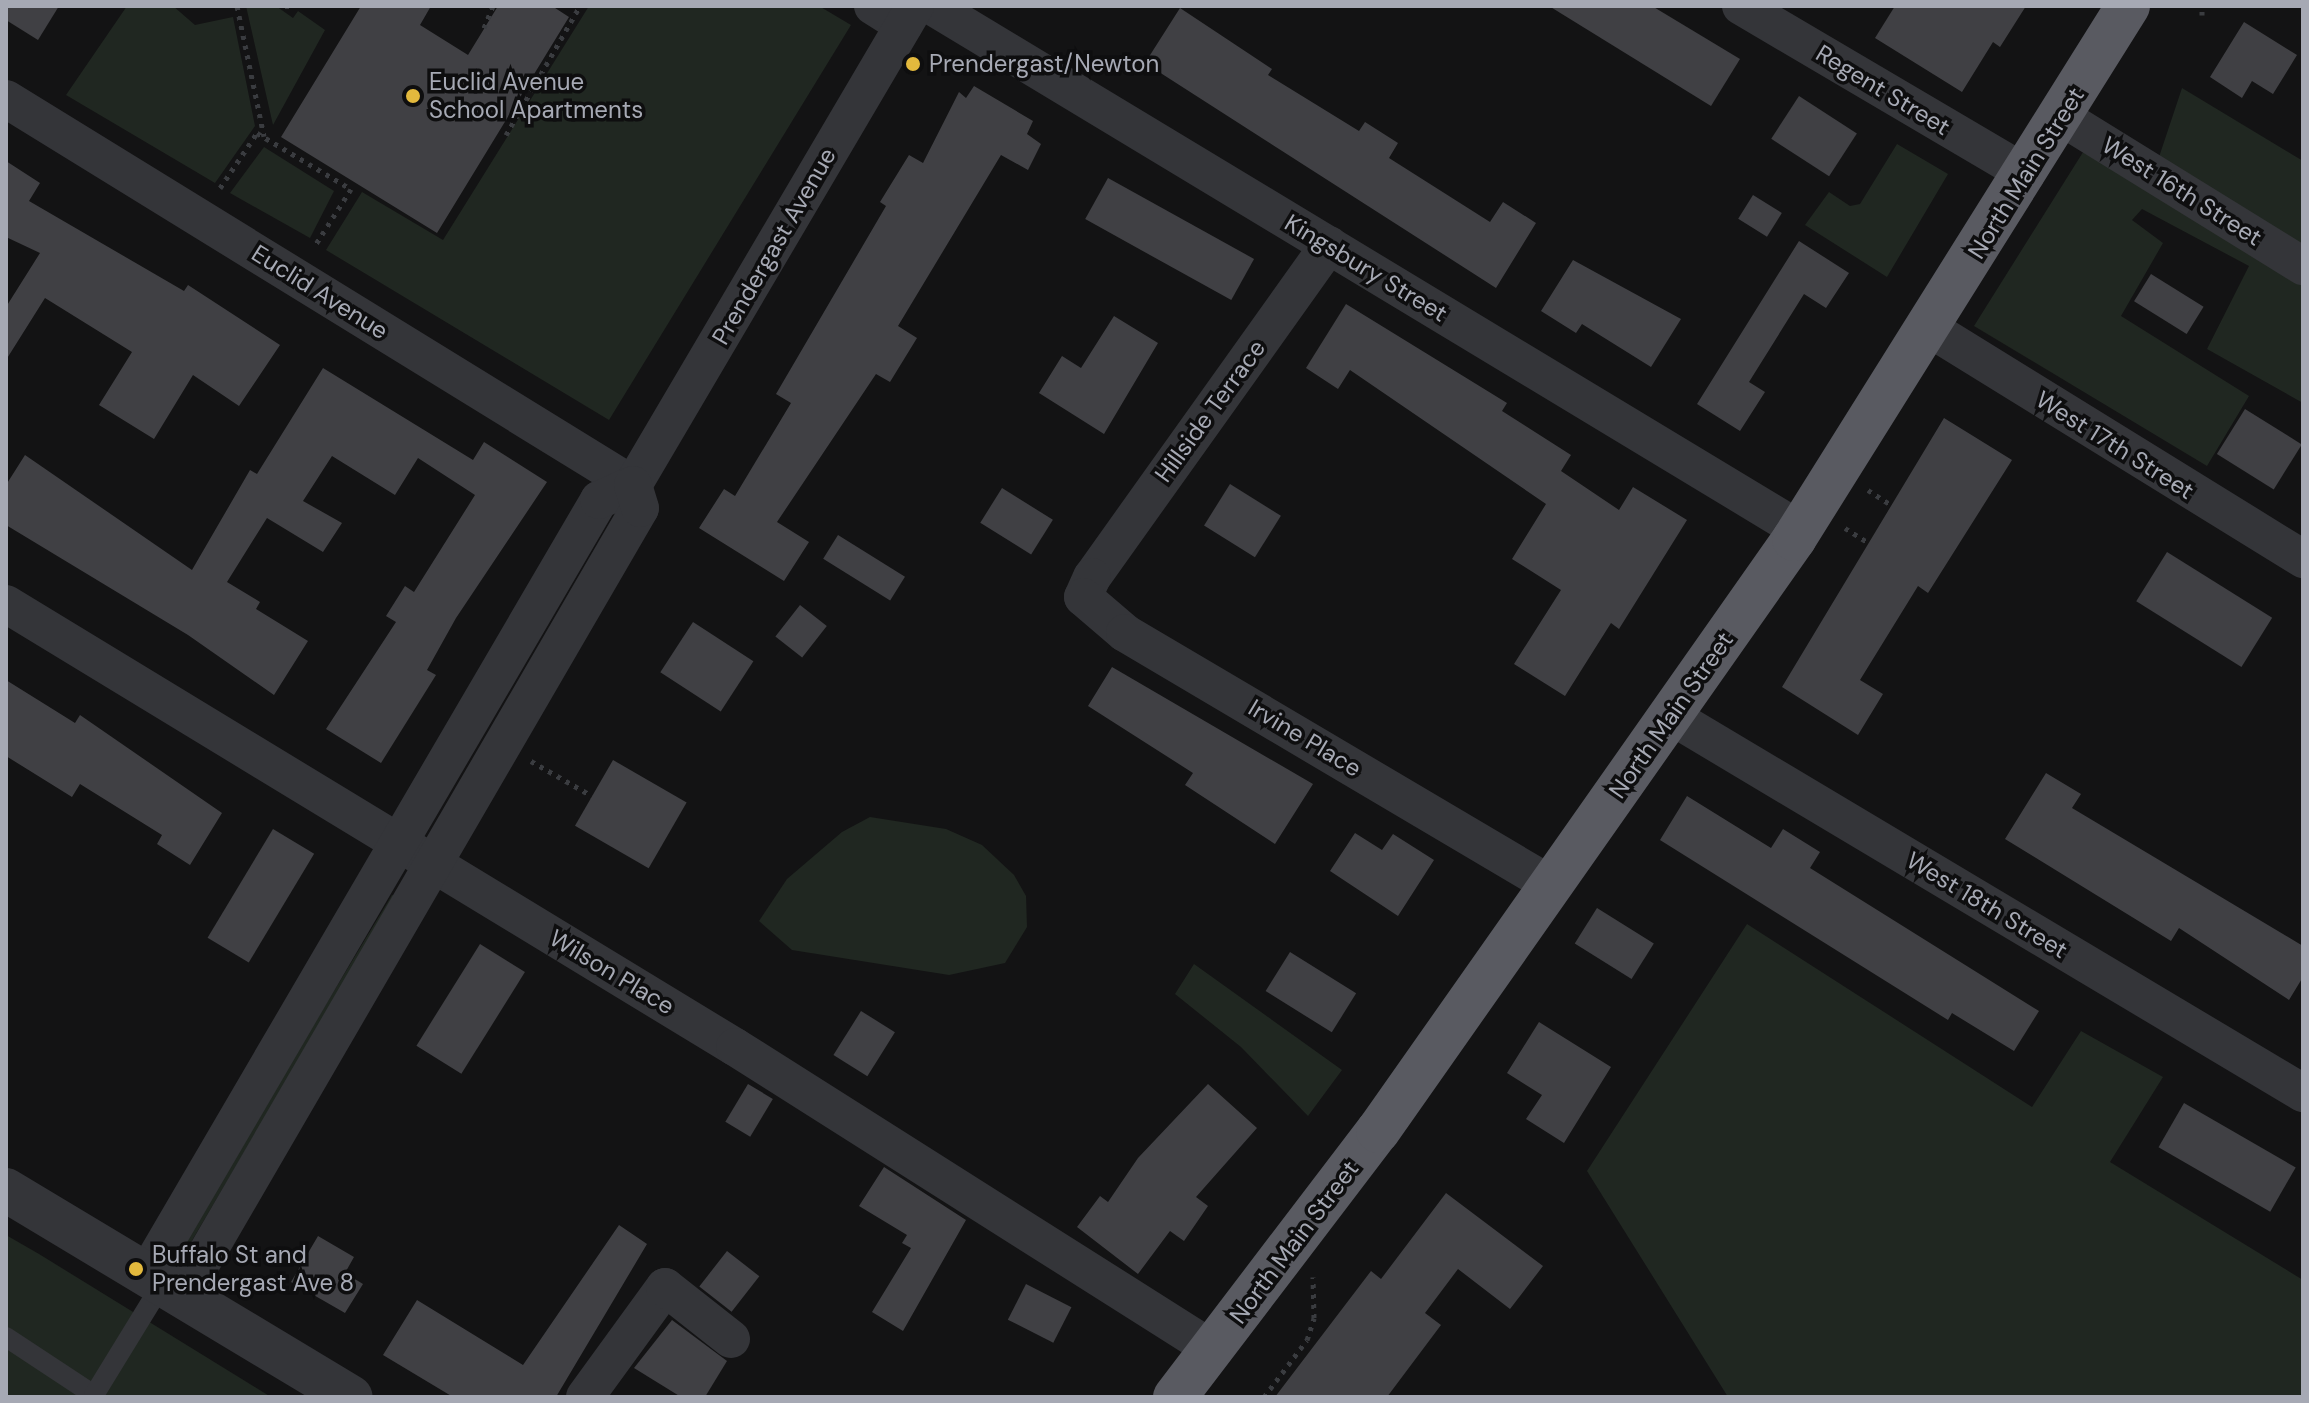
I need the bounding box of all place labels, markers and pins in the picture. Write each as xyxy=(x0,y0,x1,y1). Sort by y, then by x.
place label: Prendergast/Newton xyxy=(929,50,1159,78)
marker: Prendergast/Newton xyxy=(904,55,922,73)
place label: Euclid Avenue School Apartments xyxy=(429,68,643,124)
marker: Euclid Avenue School Apartments xyxy=(404,87,422,105)
place label: Buffalo St and Prendergast Ave 8 xyxy=(152,1241,354,1297)
marker: Buffalo St and Prendergast Ave 8 xyxy=(127,1260,145,1278)

